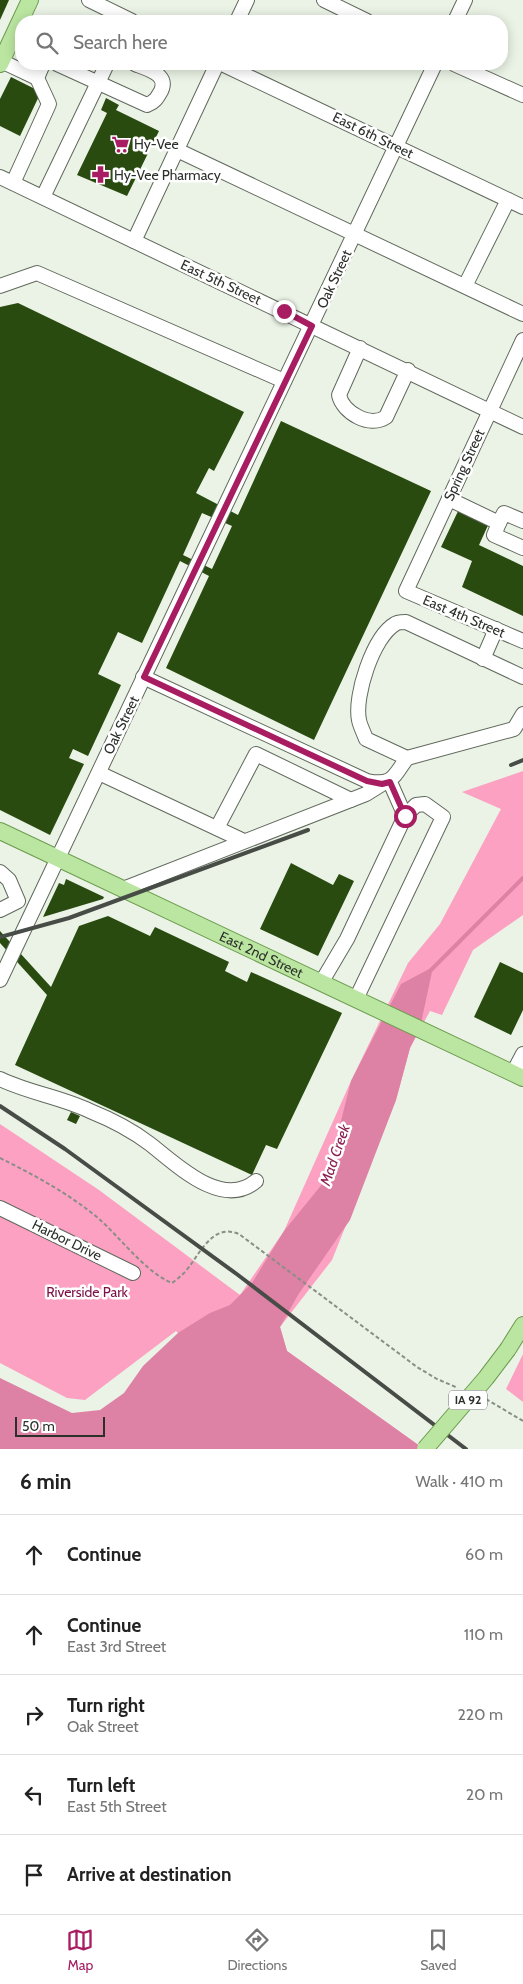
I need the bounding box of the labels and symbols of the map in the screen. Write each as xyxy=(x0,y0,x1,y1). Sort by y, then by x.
street label: East 6th Street xyxy=(330,108,417,162)
supermarket icon: Hy-Vee xyxy=(110,134,130,154)
place label: Hy-Vee xyxy=(134,135,179,153)
pharmacy icon: Hy-Vee Pharmacy xyxy=(90,165,110,185)
place label: Hy-Vee Pharmacy xyxy=(114,166,221,184)
street label: Oak Street xyxy=(313,246,356,311)
street label: East 5th Street xyxy=(178,255,265,309)
route end xyxy=(273,300,296,323)
street label: Spring Street xyxy=(440,426,489,504)
street label: East 4th Street xyxy=(420,591,508,642)
street label: Oak Street xyxy=(99,693,143,757)
route start xyxy=(394,805,417,828)
street label: East 2nd Street xyxy=(217,927,306,982)
water label: Mad Creek xyxy=(316,1122,354,1189)
street label: Harbor Drive xyxy=(29,1215,105,1265)
park label: Riverside Park xyxy=(46,1283,129,1301)
road number: IA 92 xyxy=(449,1390,487,1410)
scale bar xyxy=(15,1414,105,1437)

